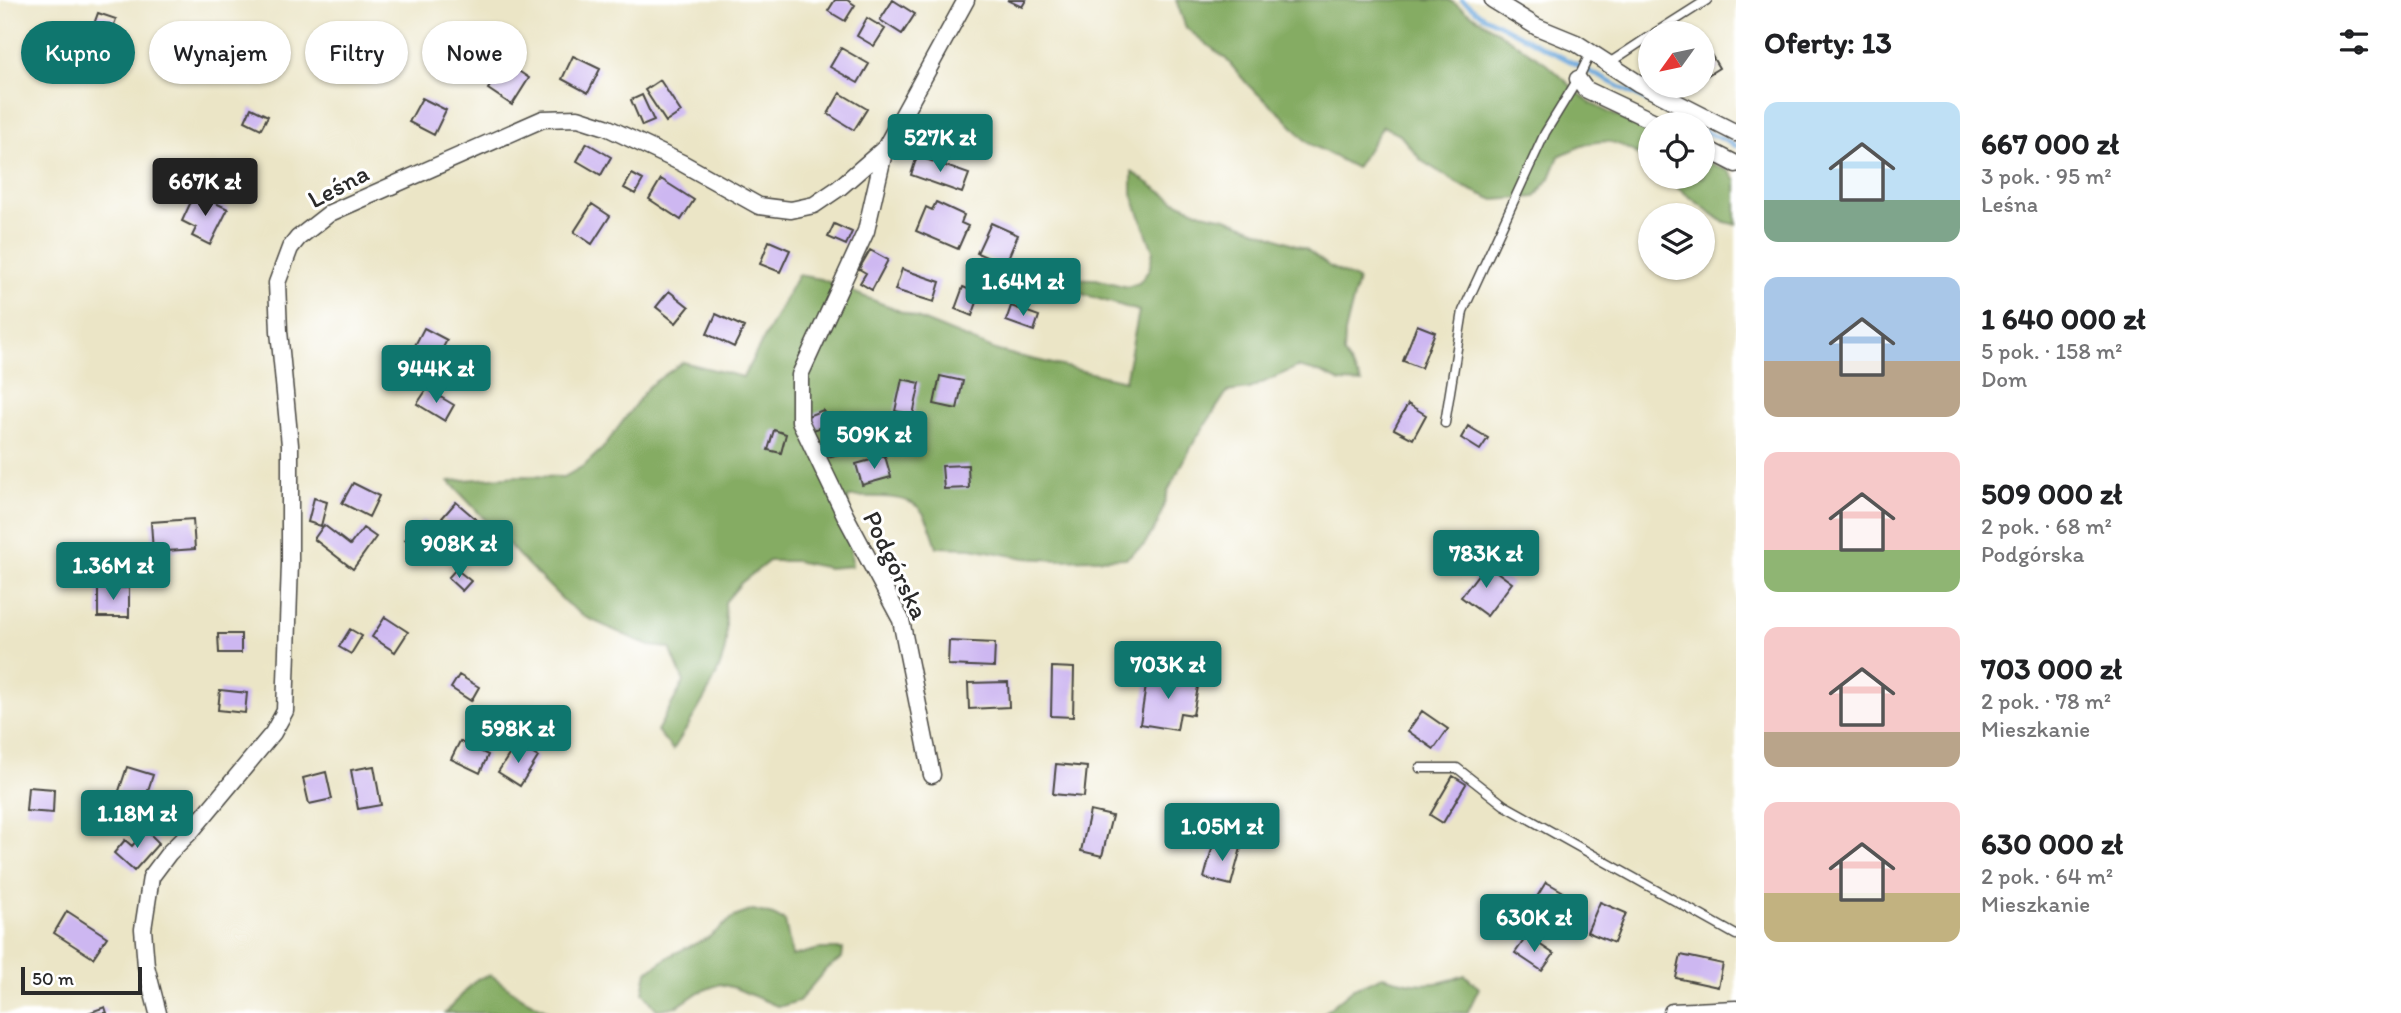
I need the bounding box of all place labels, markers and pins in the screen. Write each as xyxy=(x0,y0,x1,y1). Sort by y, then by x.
pin: 527K zł xyxy=(875,114,1005,174)
pin: 667K zł xyxy=(140,158,270,218)
pin: 1.64M zł xyxy=(951,258,1095,318)
pin: 944K zł xyxy=(371,346,501,405)
pin: 509K zł xyxy=(809,412,939,471)
pin: 908K zł xyxy=(394,520,524,580)
pin: 783K zł xyxy=(1421,530,1551,590)
pin: 1.36M zł xyxy=(41,542,185,602)
pin: 703K zł xyxy=(1103,642,1233,701)
pin: 598K zł xyxy=(453,706,583,765)
pin: 1.18M zł xyxy=(65,790,209,850)
pin: 1.05M zł xyxy=(1150,804,1294,863)
pin: 630K zł xyxy=(1469,894,1599,954)

